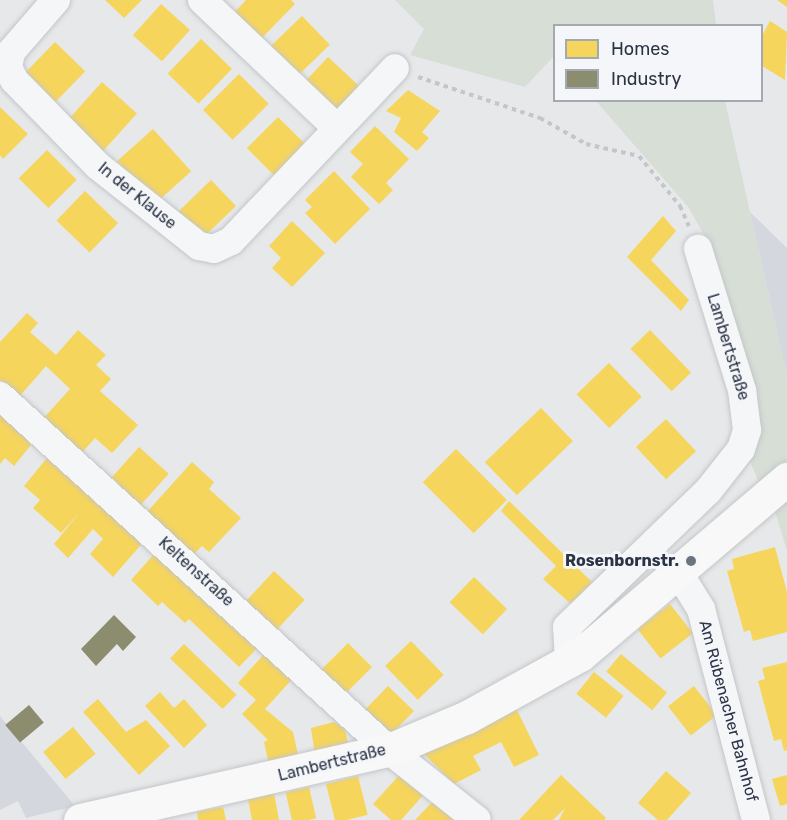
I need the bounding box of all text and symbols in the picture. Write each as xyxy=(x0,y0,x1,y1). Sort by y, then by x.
legend xyxy=(553,24,763,102)
text: Homes xyxy=(611,38,669,60)
text: Industry xyxy=(611,68,681,90)
street label: In der Klause xyxy=(94,158,180,234)
street label: Lambertstraße xyxy=(703,291,753,403)
street label: Keltenstraße xyxy=(154,533,238,611)
place label: Rosenbornstr. xyxy=(565,551,679,571)
marker: Rosenbornstr. xyxy=(684,554,698,568)
street label: Am Rübenacher Bahnhof xyxy=(694,618,762,804)
street label: Lambertstraße xyxy=(276,740,388,786)

